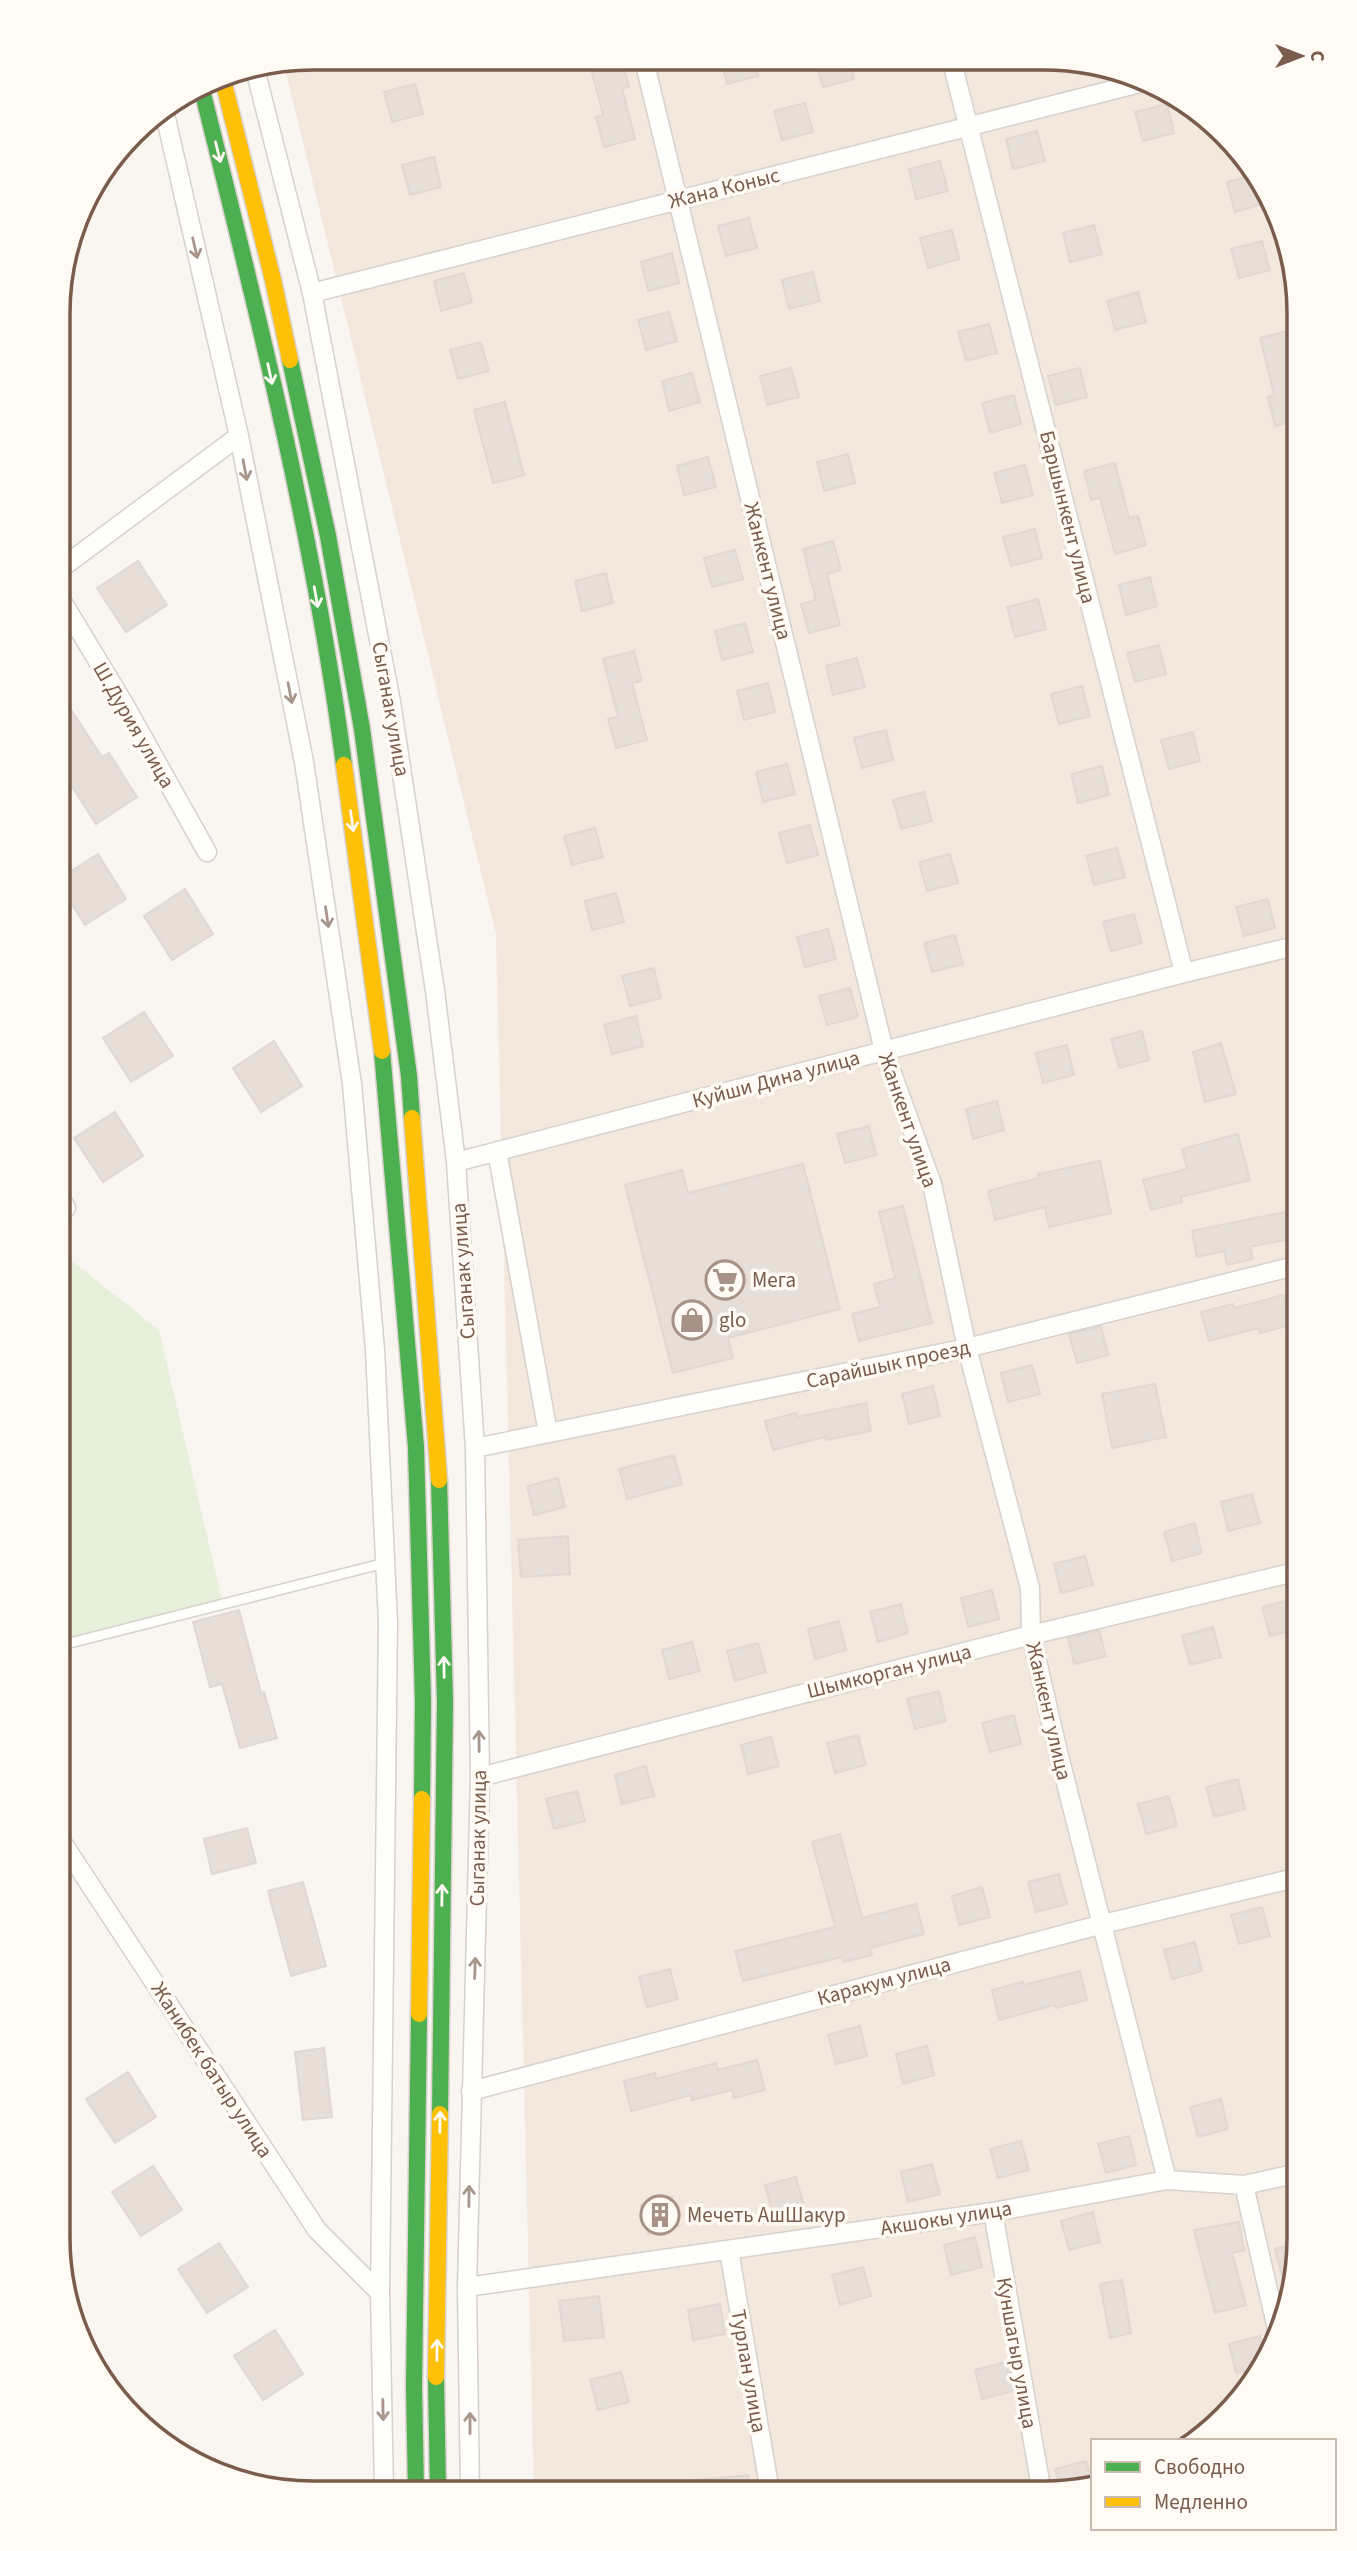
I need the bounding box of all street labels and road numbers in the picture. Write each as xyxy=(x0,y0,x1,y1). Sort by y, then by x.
street label: Жана Коныс xyxy=(665,160,783,216)
street label: Баршынкент улица xyxy=(1032,427,1104,607)
street label: Жанкент улица xyxy=(736,499,800,643)
street label: Сыганак улица xyxy=(364,639,418,779)
street label: Ш.Дурия улица xyxy=(86,656,182,794)
street label: Куйши Дина улица xyxy=(689,1042,863,1116)
street label: Жанкент улица xyxy=(871,1048,945,1192)
street label: Сыганак улица xyxy=(443,1202,483,1340)
street label: Сарайшык проезд xyxy=(803,1332,973,1396)
street label: Шымкорган улица xyxy=(804,1636,974,1706)
street label: Жанкент улица xyxy=(1019,1639,1079,1783)
street label: Сыганак улица xyxy=(462,1769,494,1907)
street label: Каракум улица xyxy=(814,1949,954,2013)
street label: Жанибек батыр улица xyxy=(144,1976,280,2164)
street label: Акшокы улица xyxy=(878,2193,1014,2243)
street label: Куншагыр улица xyxy=(989,2275,1045,2431)
street label: Турлан улица xyxy=(723,2307,775,2435)

